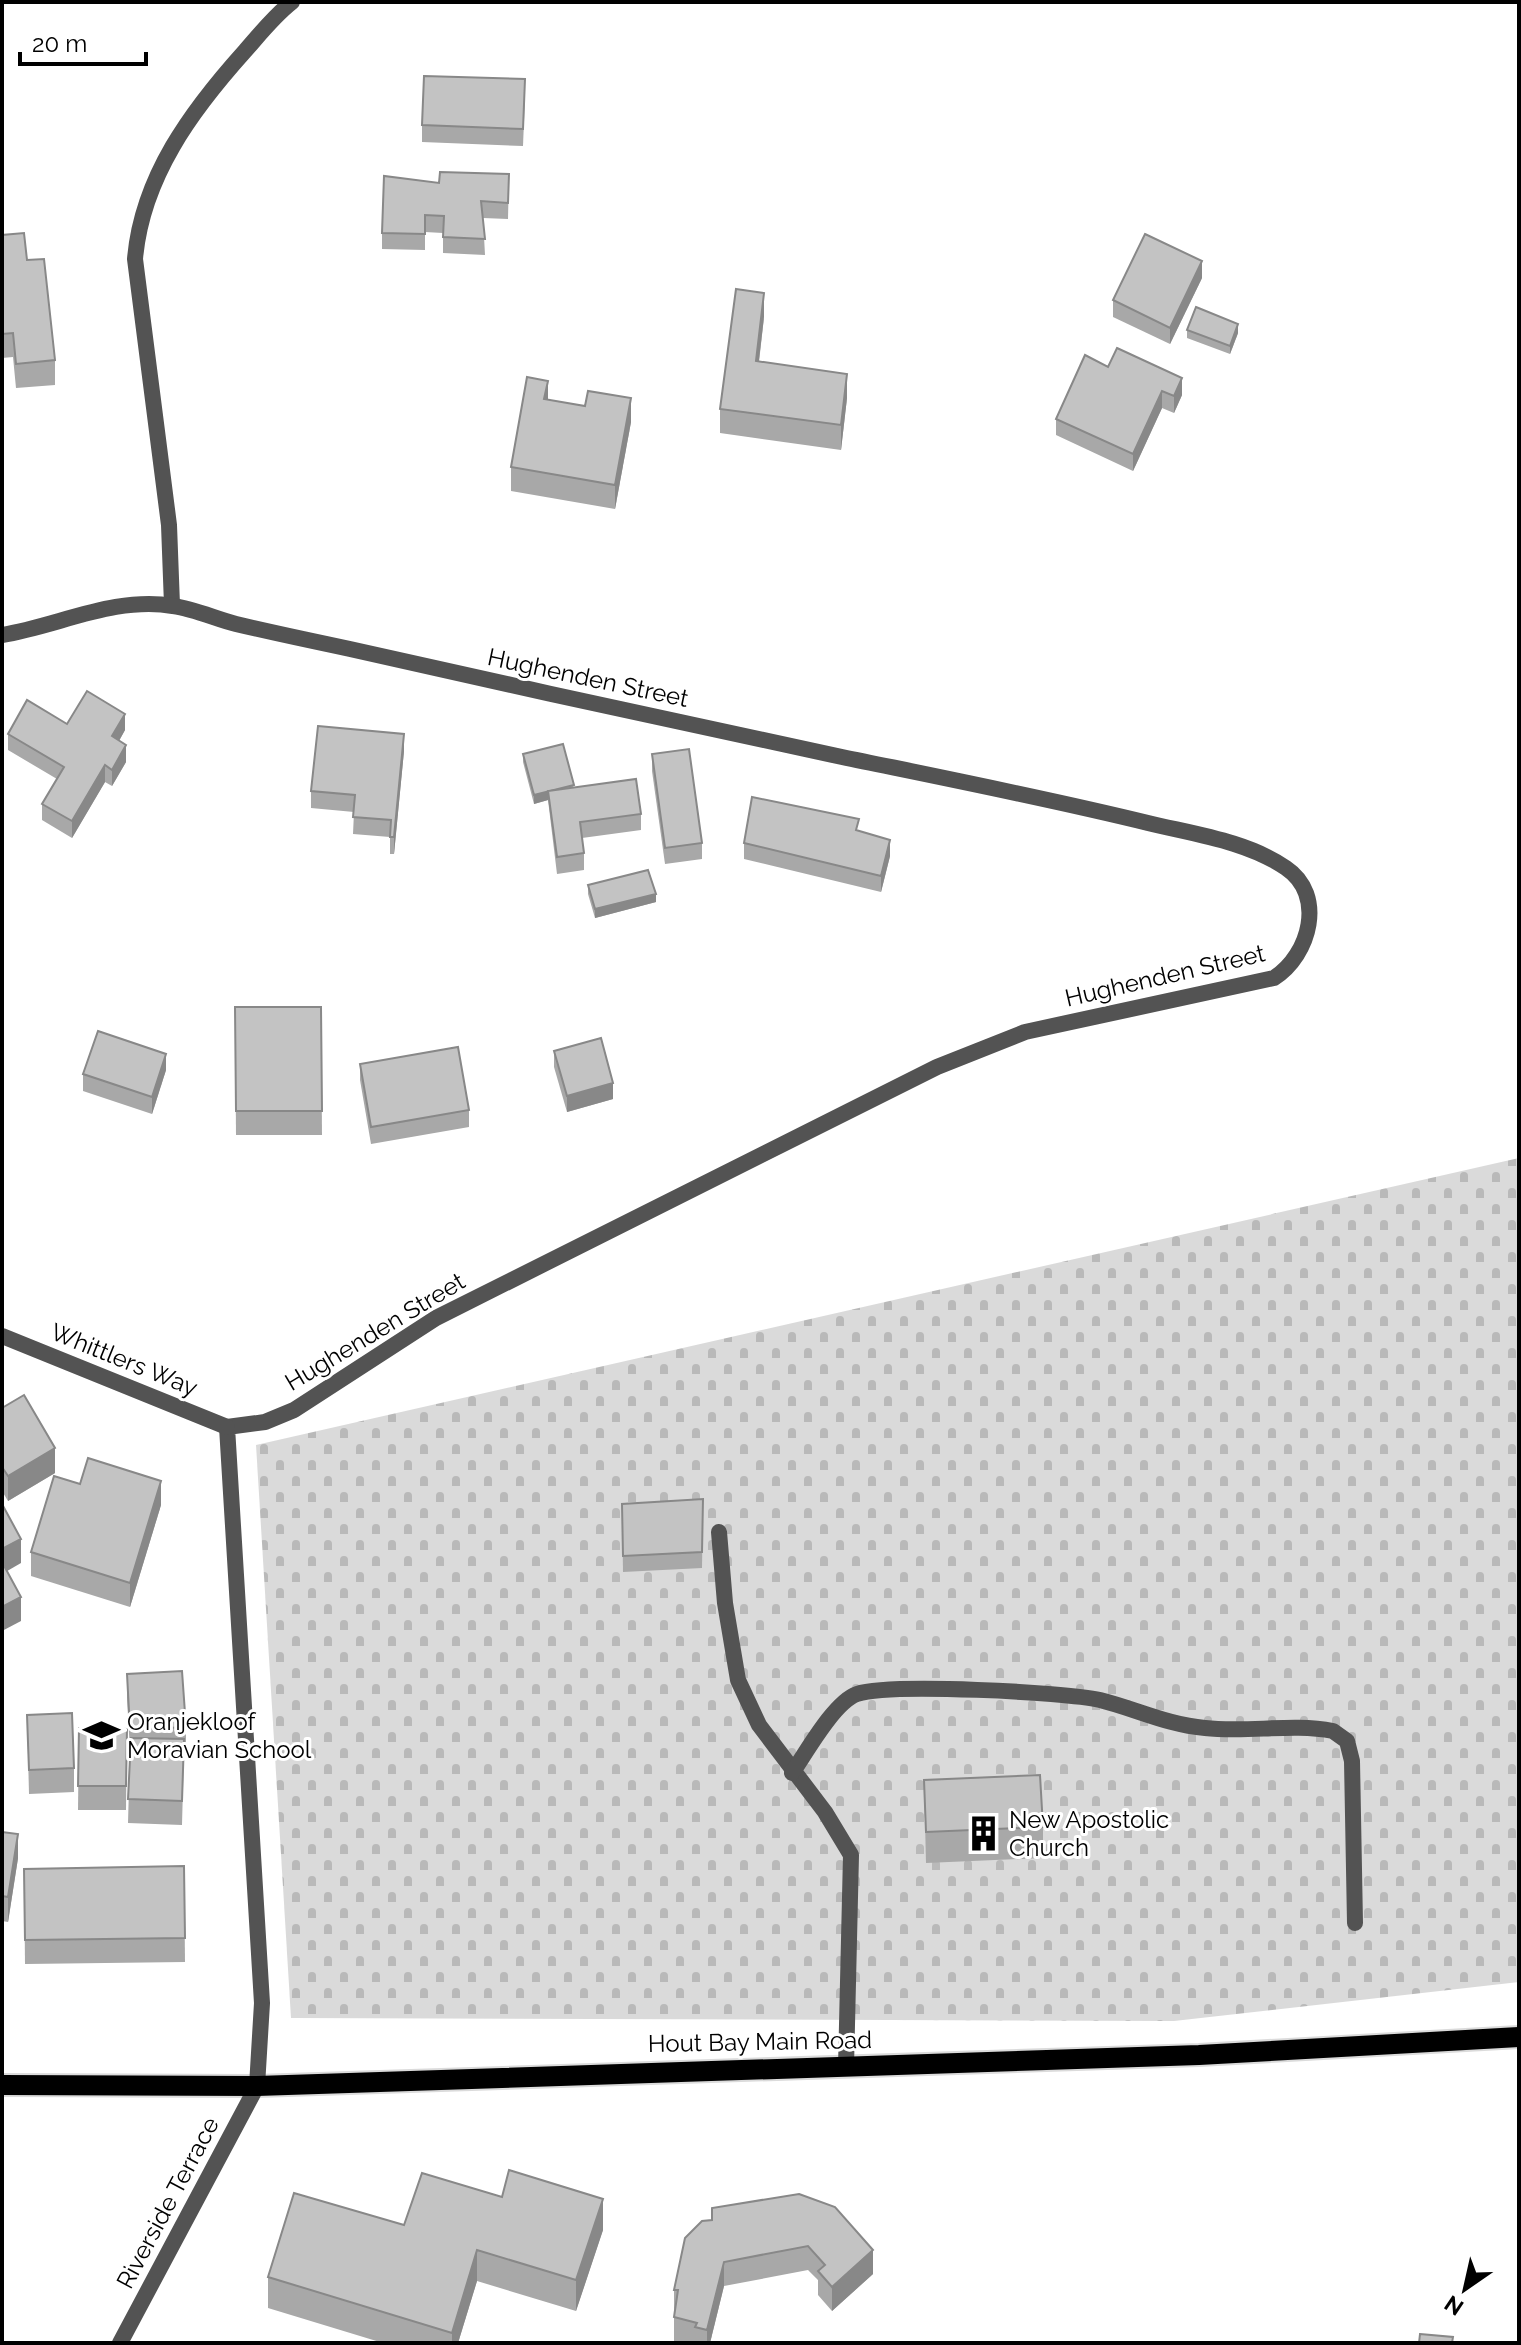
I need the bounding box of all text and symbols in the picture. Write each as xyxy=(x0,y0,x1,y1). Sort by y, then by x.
scale bar xyxy=(20,16,146,66)
text: 20 m xyxy=(32,29,87,58)
street label: Hughenden Street xyxy=(485,642,691,713)
street label: Hughenden Street xyxy=(1062,938,1268,1013)
street label: Hughenden Street xyxy=(280,1266,470,1397)
street label: Whittlers Way xyxy=(46,1317,202,1402)
place label: Oranjekloof Moravian School xyxy=(127,1707,312,1764)
school or university icon: Oranjekloof Moravian School xyxy=(82,1717,120,1755)
place label: New Apostolic Church xyxy=(1009,1805,1169,1862)
building icon: New Apostolic Church xyxy=(964,1815,1002,1853)
street label: Hout Bay Main Road xyxy=(648,2025,872,2058)
street label: Riverside Terrace xyxy=(110,2112,225,2293)
north arrow xyxy=(1425,2249,1505,2329)
text: N xyxy=(1440,2290,1468,2321)

